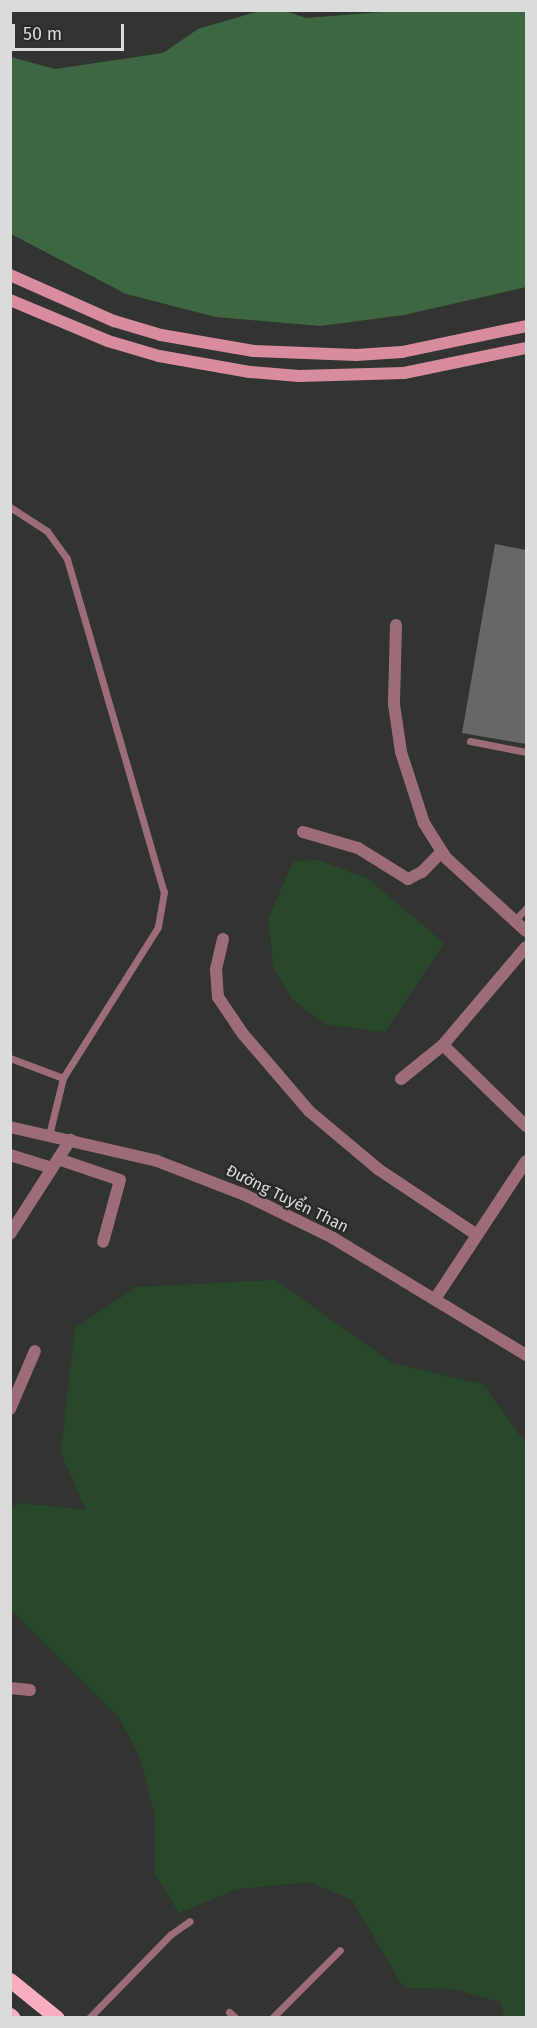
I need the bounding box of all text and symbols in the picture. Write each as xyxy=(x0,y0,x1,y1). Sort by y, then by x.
scale bar xyxy=(15,12,128,50)
text: 50 m xyxy=(23,23,62,45)
street label: Đường Tuyển Than xyxy=(223,1161,351,1237)

